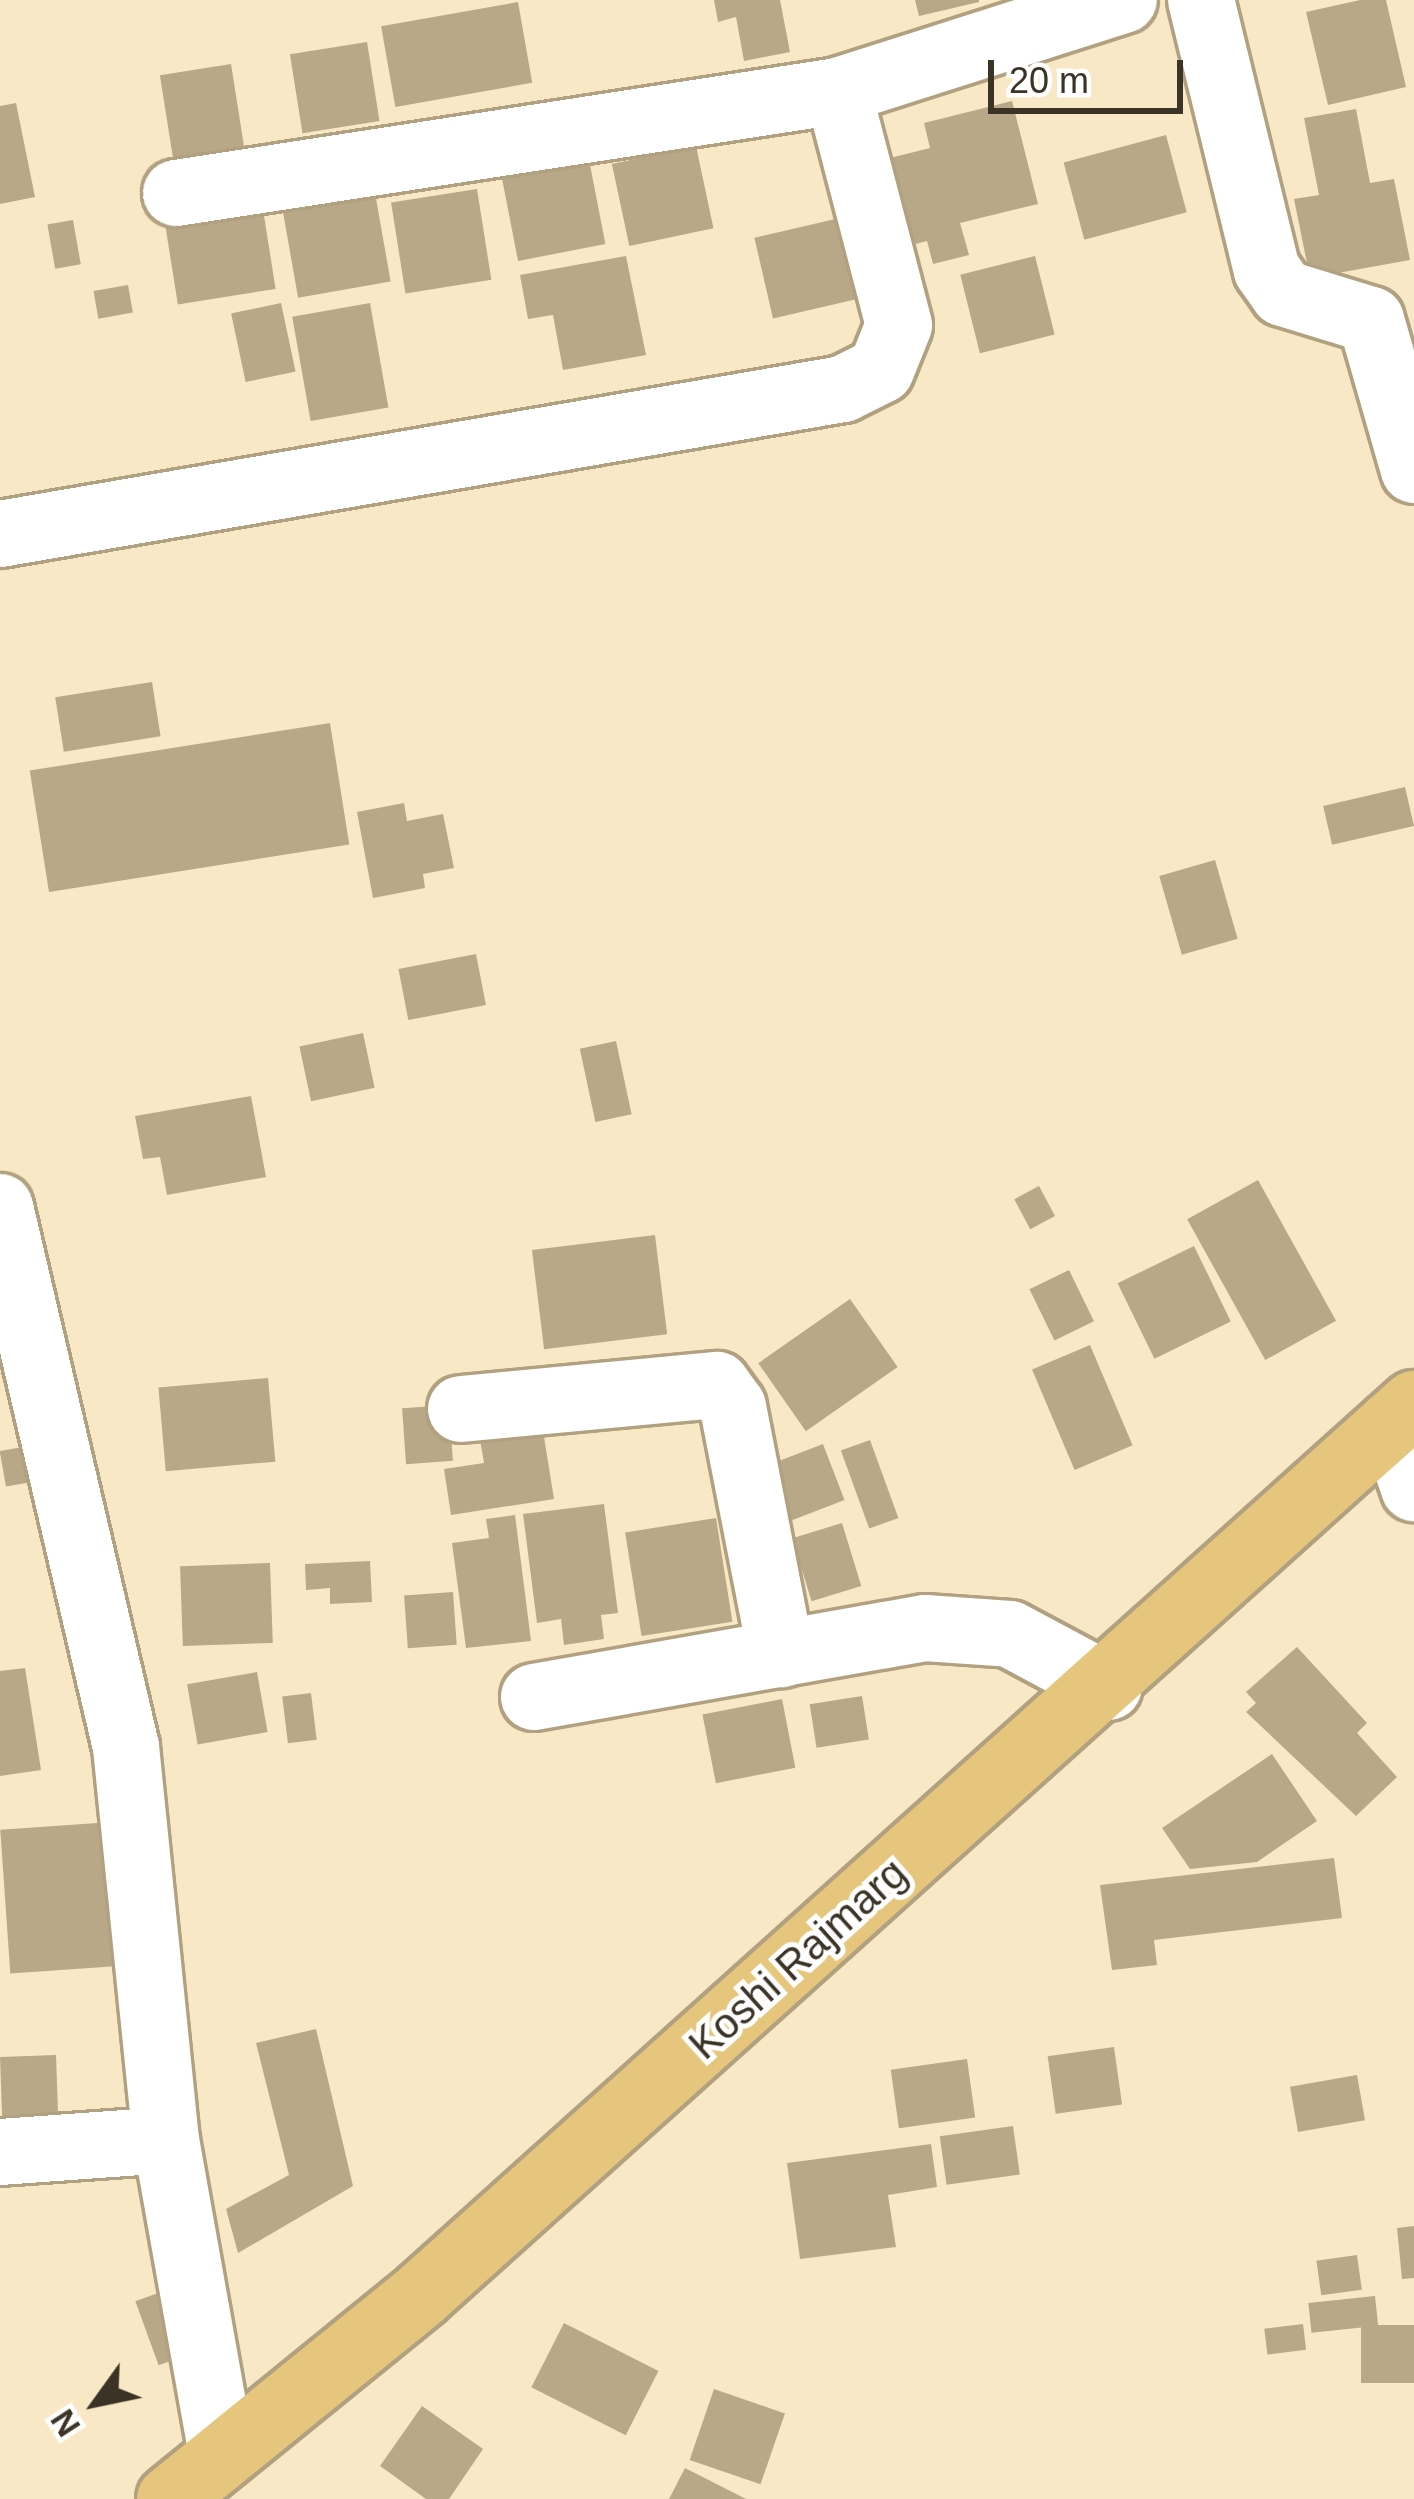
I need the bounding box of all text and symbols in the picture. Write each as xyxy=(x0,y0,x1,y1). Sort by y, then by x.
scale bar xyxy=(994,36,1189,110)
text: 20 m xyxy=(1009,60,1089,101)
street label: Koshi Rajmarg xyxy=(679,1848,917,2070)
north arrow xyxy=(36,2343,156,2463)
text: N xyxy=(43,2403,87,2443)

